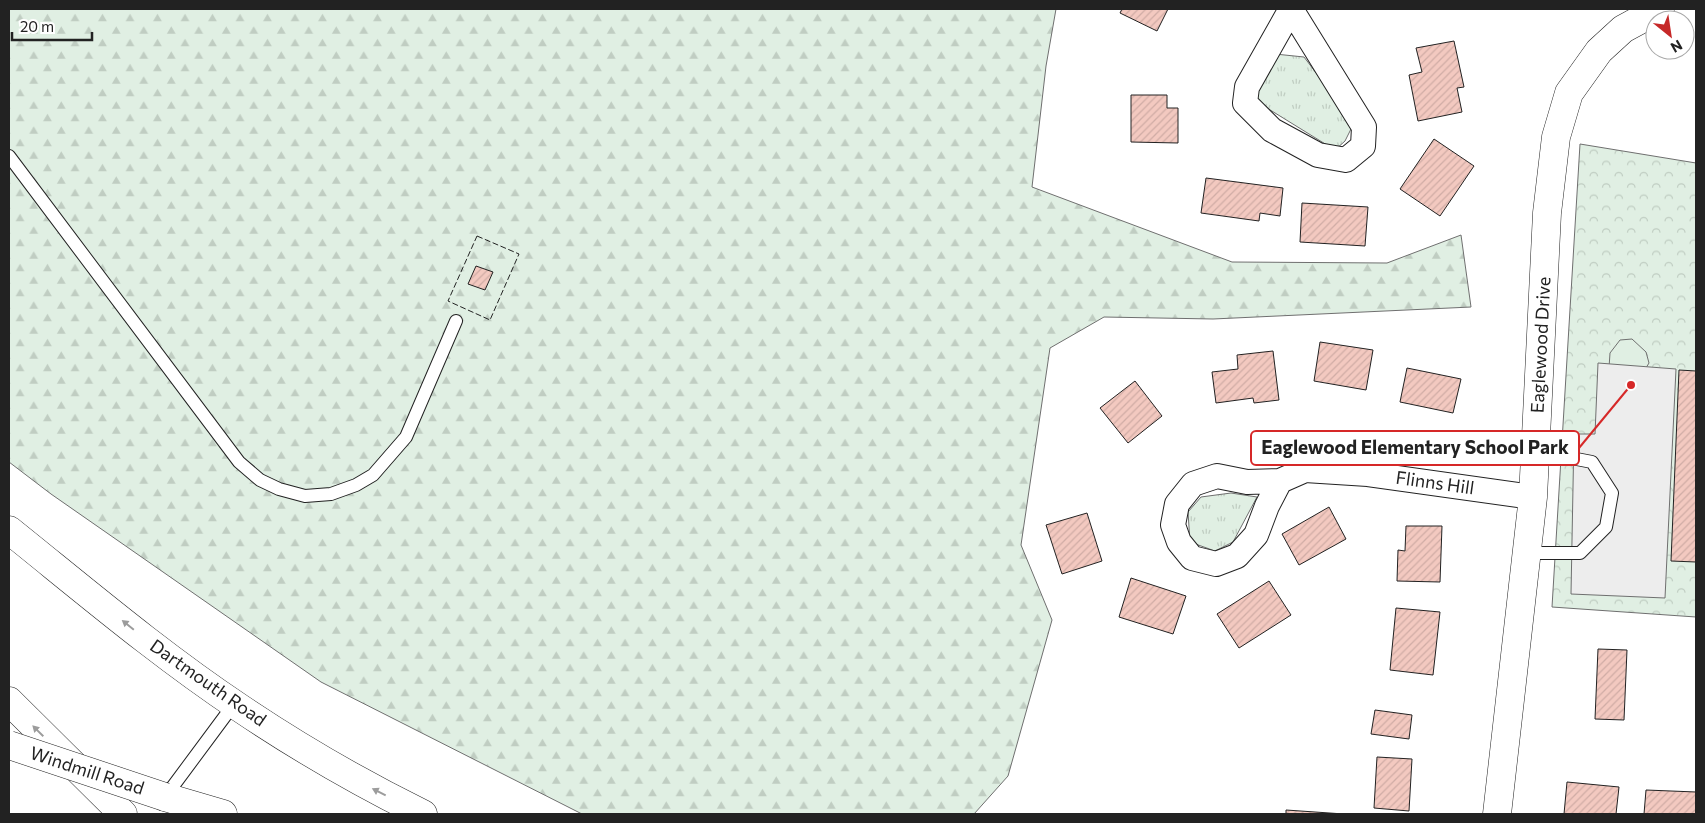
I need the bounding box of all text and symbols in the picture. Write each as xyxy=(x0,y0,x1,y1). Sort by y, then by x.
scale bar xyxy=(12,10,92,42)
north arrow xyxy=(1645,10,1695,60)
text: 20 m xyxy=(20,17,54,35)
text: N xyxy=(1668,37,1686,57)
street label: Eaglewood Drive xyxy=(1525,276,1555,414)
callout: Eaglewood Elementary School Park xyxy=(1251,431,1579,465)
text: Eaglewood Elementary School Park xyxy=(1261,435,1569,458)
street label: Flinns Hill xyxy=(1394,466,1476,498)
one-way arrow xyxy=(121,620,135,630)
street label: Dartmouth Road xyxy=(146,634,271,730)
one-way arrow xyxy=(33,725,45,737)
street label: Windmill Road xyxy=(27,741,147,799)
one-way arrow xyxy=(372,788,386,796)

